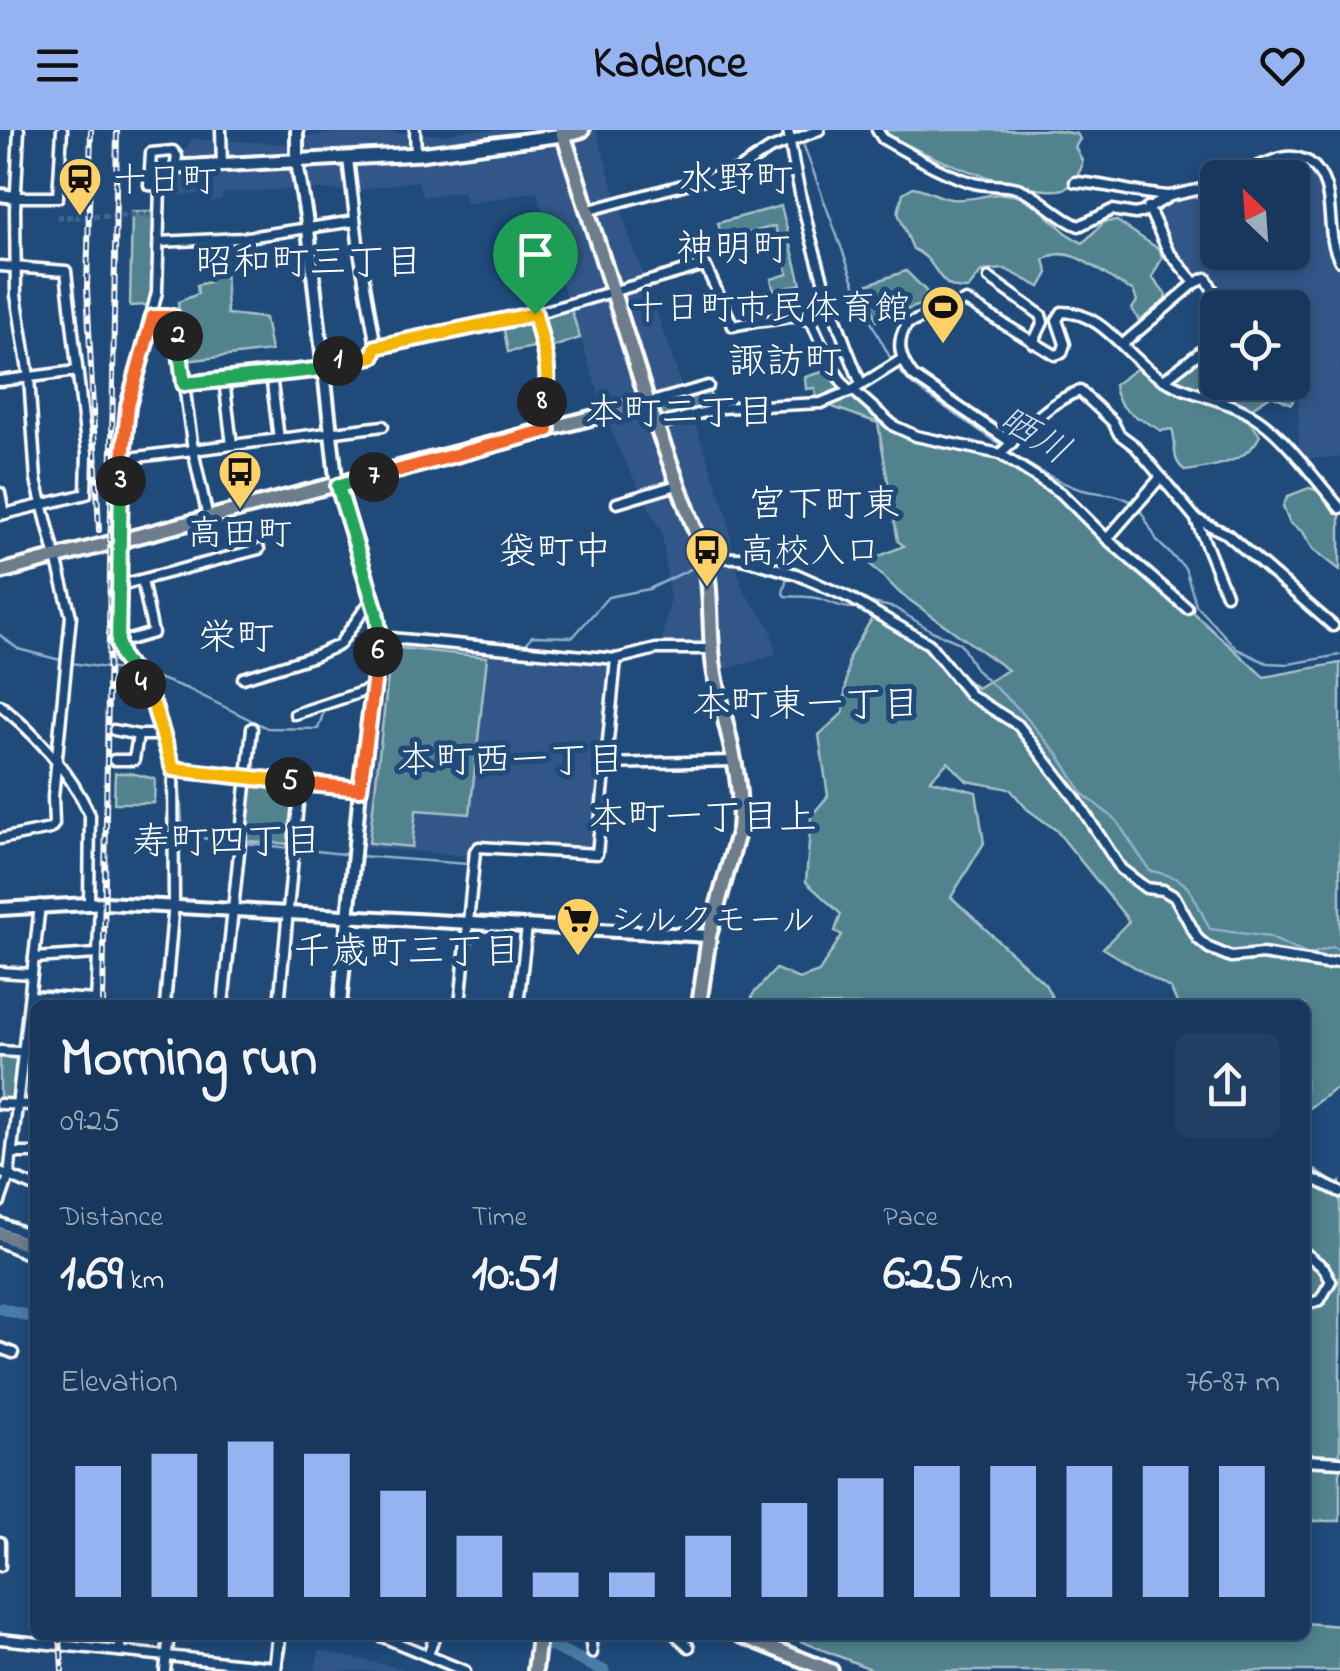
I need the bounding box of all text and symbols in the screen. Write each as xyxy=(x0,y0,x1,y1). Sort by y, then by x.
text: Kadence xyxy=(593,32,747,98)
icon: menu xyxy=(30,38,85,93)
icon: heart xyxy=(1255,38,1310,93)
district label: 水野町 xyxy=(679,154,793,210)
station icon: 十日町 xyxy=(57,156,103,217)
place label: 十日町 xyxy=(112,157,217,208)
north arrow xyxy=(1200,160,1310,270)
map controls xyxy=(1200,160,1310,400)
pin xyxy=(493,212,578,315)
district label: 神明町 xyxy=(676,223,790,279)
icon: arrive xyxy=(508,227,563,282)
district label: 昭和町三丁目 xyxy=(195,237,423,293)
sports icon: 十日町市民体育館 xyxy=(920,284,966,345)
place label: 十日町市民体育館 xyxy=(630,285,910,336)
button: locate xyxy=(1200,290,1310,400)
pin: 2 xyxy=(153,311,203,361)
text: 2 xyxy=(171,315,185,356)
pin: 1 xyxy=(313,336,363,386)
district label: 諏訪町 xyxy=(728,336,842,392)
text: 1 xyxy=(334,340,342,381)
pin: 8 xyxy=(517,377,567,427)
text: 8 xyxy=(537,381,547,422)
district label: 本町二丁目 xyxy=(585,387,775,443)
water label: 晒川 xyxy=(986,394,1080,481)
bus stop icon: 高田町 xyxy=(217,449,263,510)
pin: 7 xyxy=(349,452,399,502)
pin: 3 xyxy=(96,456,146,506)
text: 7 xyxy=(368,456,380,497)
text: 3 xyxy=(115,460,127,501)
district label: 宮下町東 xyxy=(748,479,900,535)
place label: 高田町 xyxy=(187,510,293,561)
district label: 袋町中 xyxy=(498,526,612,582)
bus stop icon: 高校入口 xyxy=(684,527,730,588)
place label: 高校入口 xyxy=(740,528,880,579)
district label: 栄町 xyxy=(198,612,274,668)
pin: 6 xyxy=(353,627,403,677)
text: 6 xyxy=(372,631,384,672)
pin: 4 xyxy=(116,659,166,709)
text: 4 xyxy=(135,663,147,704)
district label: 本町東一丁目 xyxy=(692,679,920,735)
district label: 本町西一丁目 xyxy=(397,735,625,791)
pin: 5 xyxy=(265,757,315,807)
text: 5 xyxy=(282,761,298,802)
district label: 本町一丁目上 xyxy=(589,792,817,848)
district label: 寿町四丁目 xyxy=(132,816,322,872)
supermarket icon: シルクモール xyxy=(555,896,601,957)
place label: シルクモール xyxy=(610,897,816,948)
district label: 千歳町三丁目 xyxy=(293,926,521,982)
text: Morning run xyxy=(60,1021,317,1101)
button: share xyxy=(1175,1033,1280,1138)
text: 09:25 xyxy=(60,1099,120,1146)
text: Distance xyxy=(60,1198,163,1239)
text: Time xyxy=(472,1198,527,1239)
text: Pace xyxy=(883,1198,938,1239)
text: 1.69 xyxy=(60,1239,123,1312)
text: 10:51 xyxy=(472,1239,558,1312)
text: 6:25 xyxy=(883,1239,963,1312)
text: km xyxy=(123,1261,164,1302)
text: /km xyxy=(963,1261,1013,1302)
text: Elevation xyxy=(60,1360,178,1407)
text: 76–87 m xyxy=(1186,1360,1280,1407)

